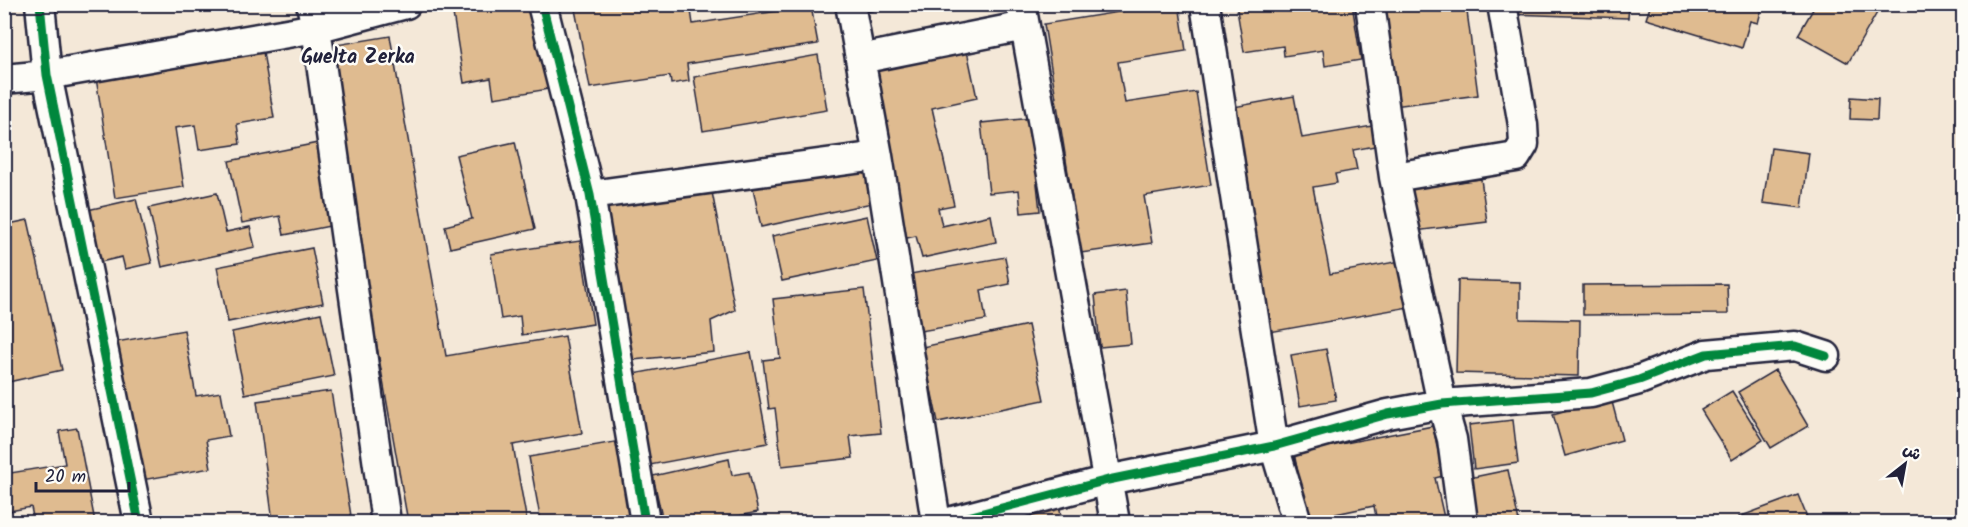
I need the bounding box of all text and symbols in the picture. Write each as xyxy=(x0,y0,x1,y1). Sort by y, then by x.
district label: Guelta Zerka xyxy=(301,42,415,74)
north arrow xyxy=(1875,434,1935,494)
text: ش xyxy=(1898,437,1926,468)
scale bar xyxy=(36,455,129,493)
text: 20 m xyxy=(45,463,86,492)

